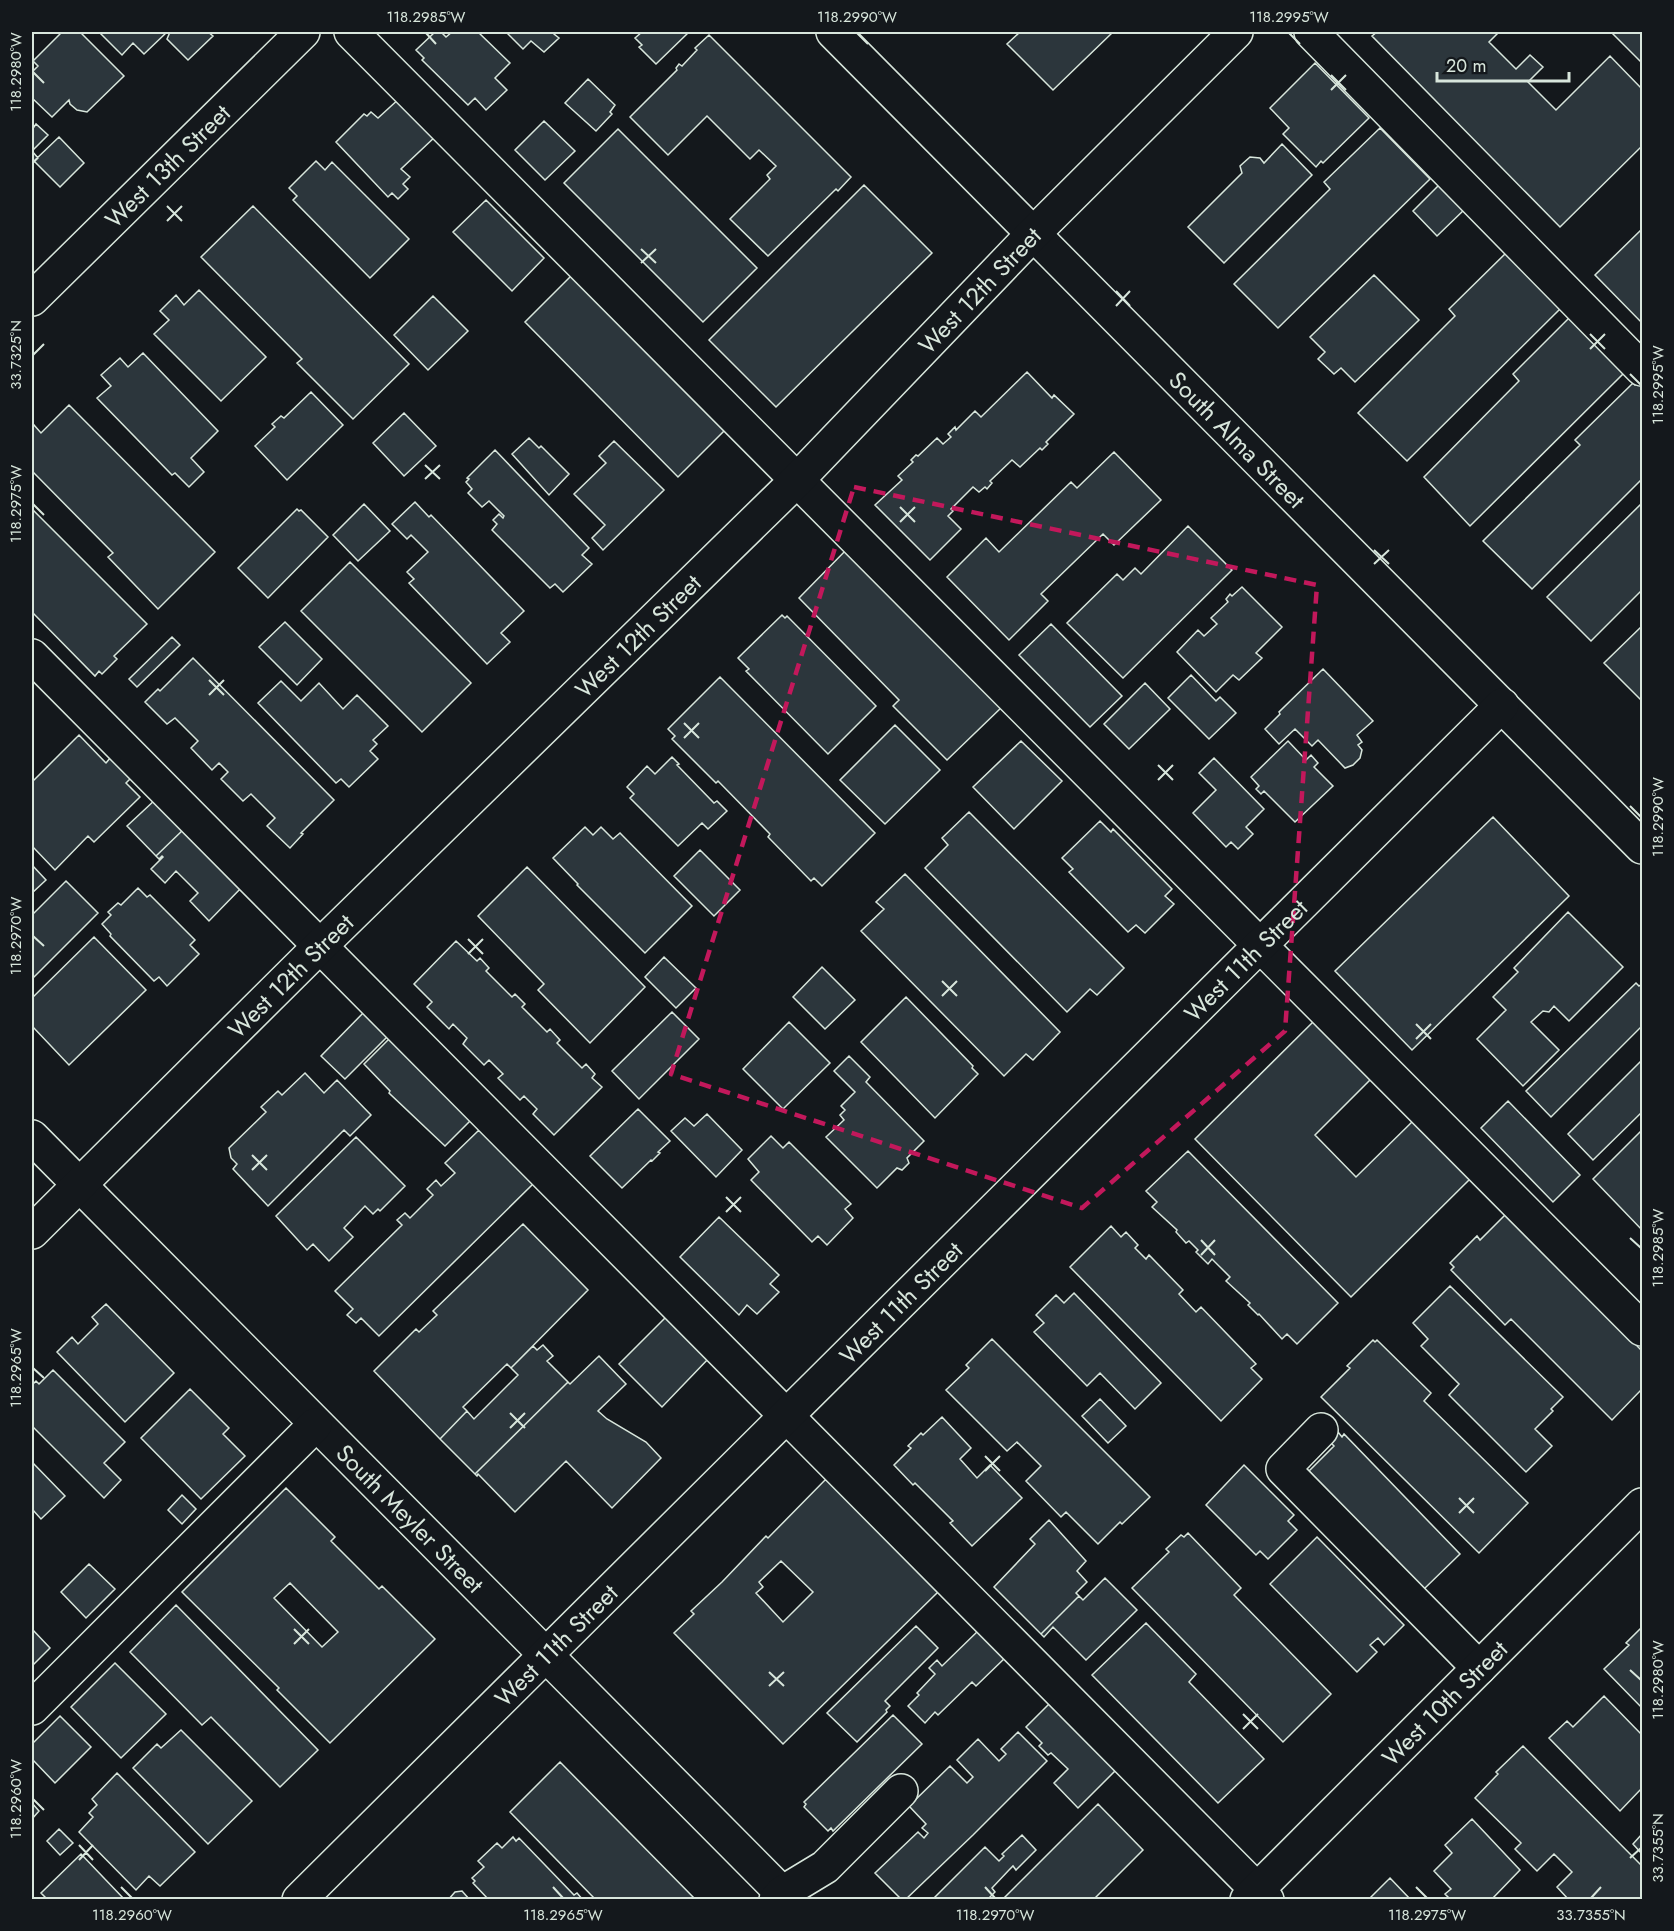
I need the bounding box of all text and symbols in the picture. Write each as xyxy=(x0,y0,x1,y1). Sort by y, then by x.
text: 118.2985°W xyxy=(387,6,466,28)
text: 118.2990°W xyxy=(817,6,897,28)
text: 118.2995°W xyxy=(1249,6,1329,28)
text: 118.2980°W xyxy=(5,32,27,112)
scale bar xyxy=(1437,45,1569,83)
text: 20 m xyxy=(1446,53,1486,79)
street label: West 13th Street xyxy=(97,96,238,236)
street label: West 12th Street xyxy=(910,218,1049,361)
text: 33.7325°N xyxy=(5,320,27,390)
text: 118.2995°W xyxy=(1647,345,1669,425)
street label: South Alma Street xyxy=(1161,363,1314,516)
text: 118.2975°W xyxy=(5,465,27,543)
street label: West 12th Street xyxy=(567,566,709,706)
text: 118.2990°W xyxy=(1647,777,1669,857)
street label: West 11th Street xyxy=(1176,890,1315,1029)
text: 118.2970°W xyxy=(5,897,27,975)
street label: West 12th Street xyxy=(220,905,361,1046)
text: 118.2985°W xyxy=(1647,1208,1669,1287)
street label: West 11th Street xyxy=(831,1233,970,1372)
text: 118.2965°W xyxy=(5,1328,27,1408)
street label: South Meyler Street xyxy=(328,1436,492,1601)
street label: West 11th Street xyxy=(486,1575,626,1714)
street label: West 10th Street xyxy=(1374,1632,1515,1773)
text: 118.2980°W xyxy=(1647,1640,1669,1720)
text: 118.2960°W xyxy=(5,1759,27,1839)
text: 33.7355°N xyxy=(1647,1813,1669,1883)
text: 118.2960°W xyxy=(92,1904,172,1926)
text: 118.2965°W xyxy=(523,1904,603,1926)
text: 118.2970°W xyxy=(956,1904,1034,1926)
text: 118.2975°W xyxy=(1388,1904,1466,1926)
text: 33.7355°N xyxy=(1556,1904,1626,1926)

